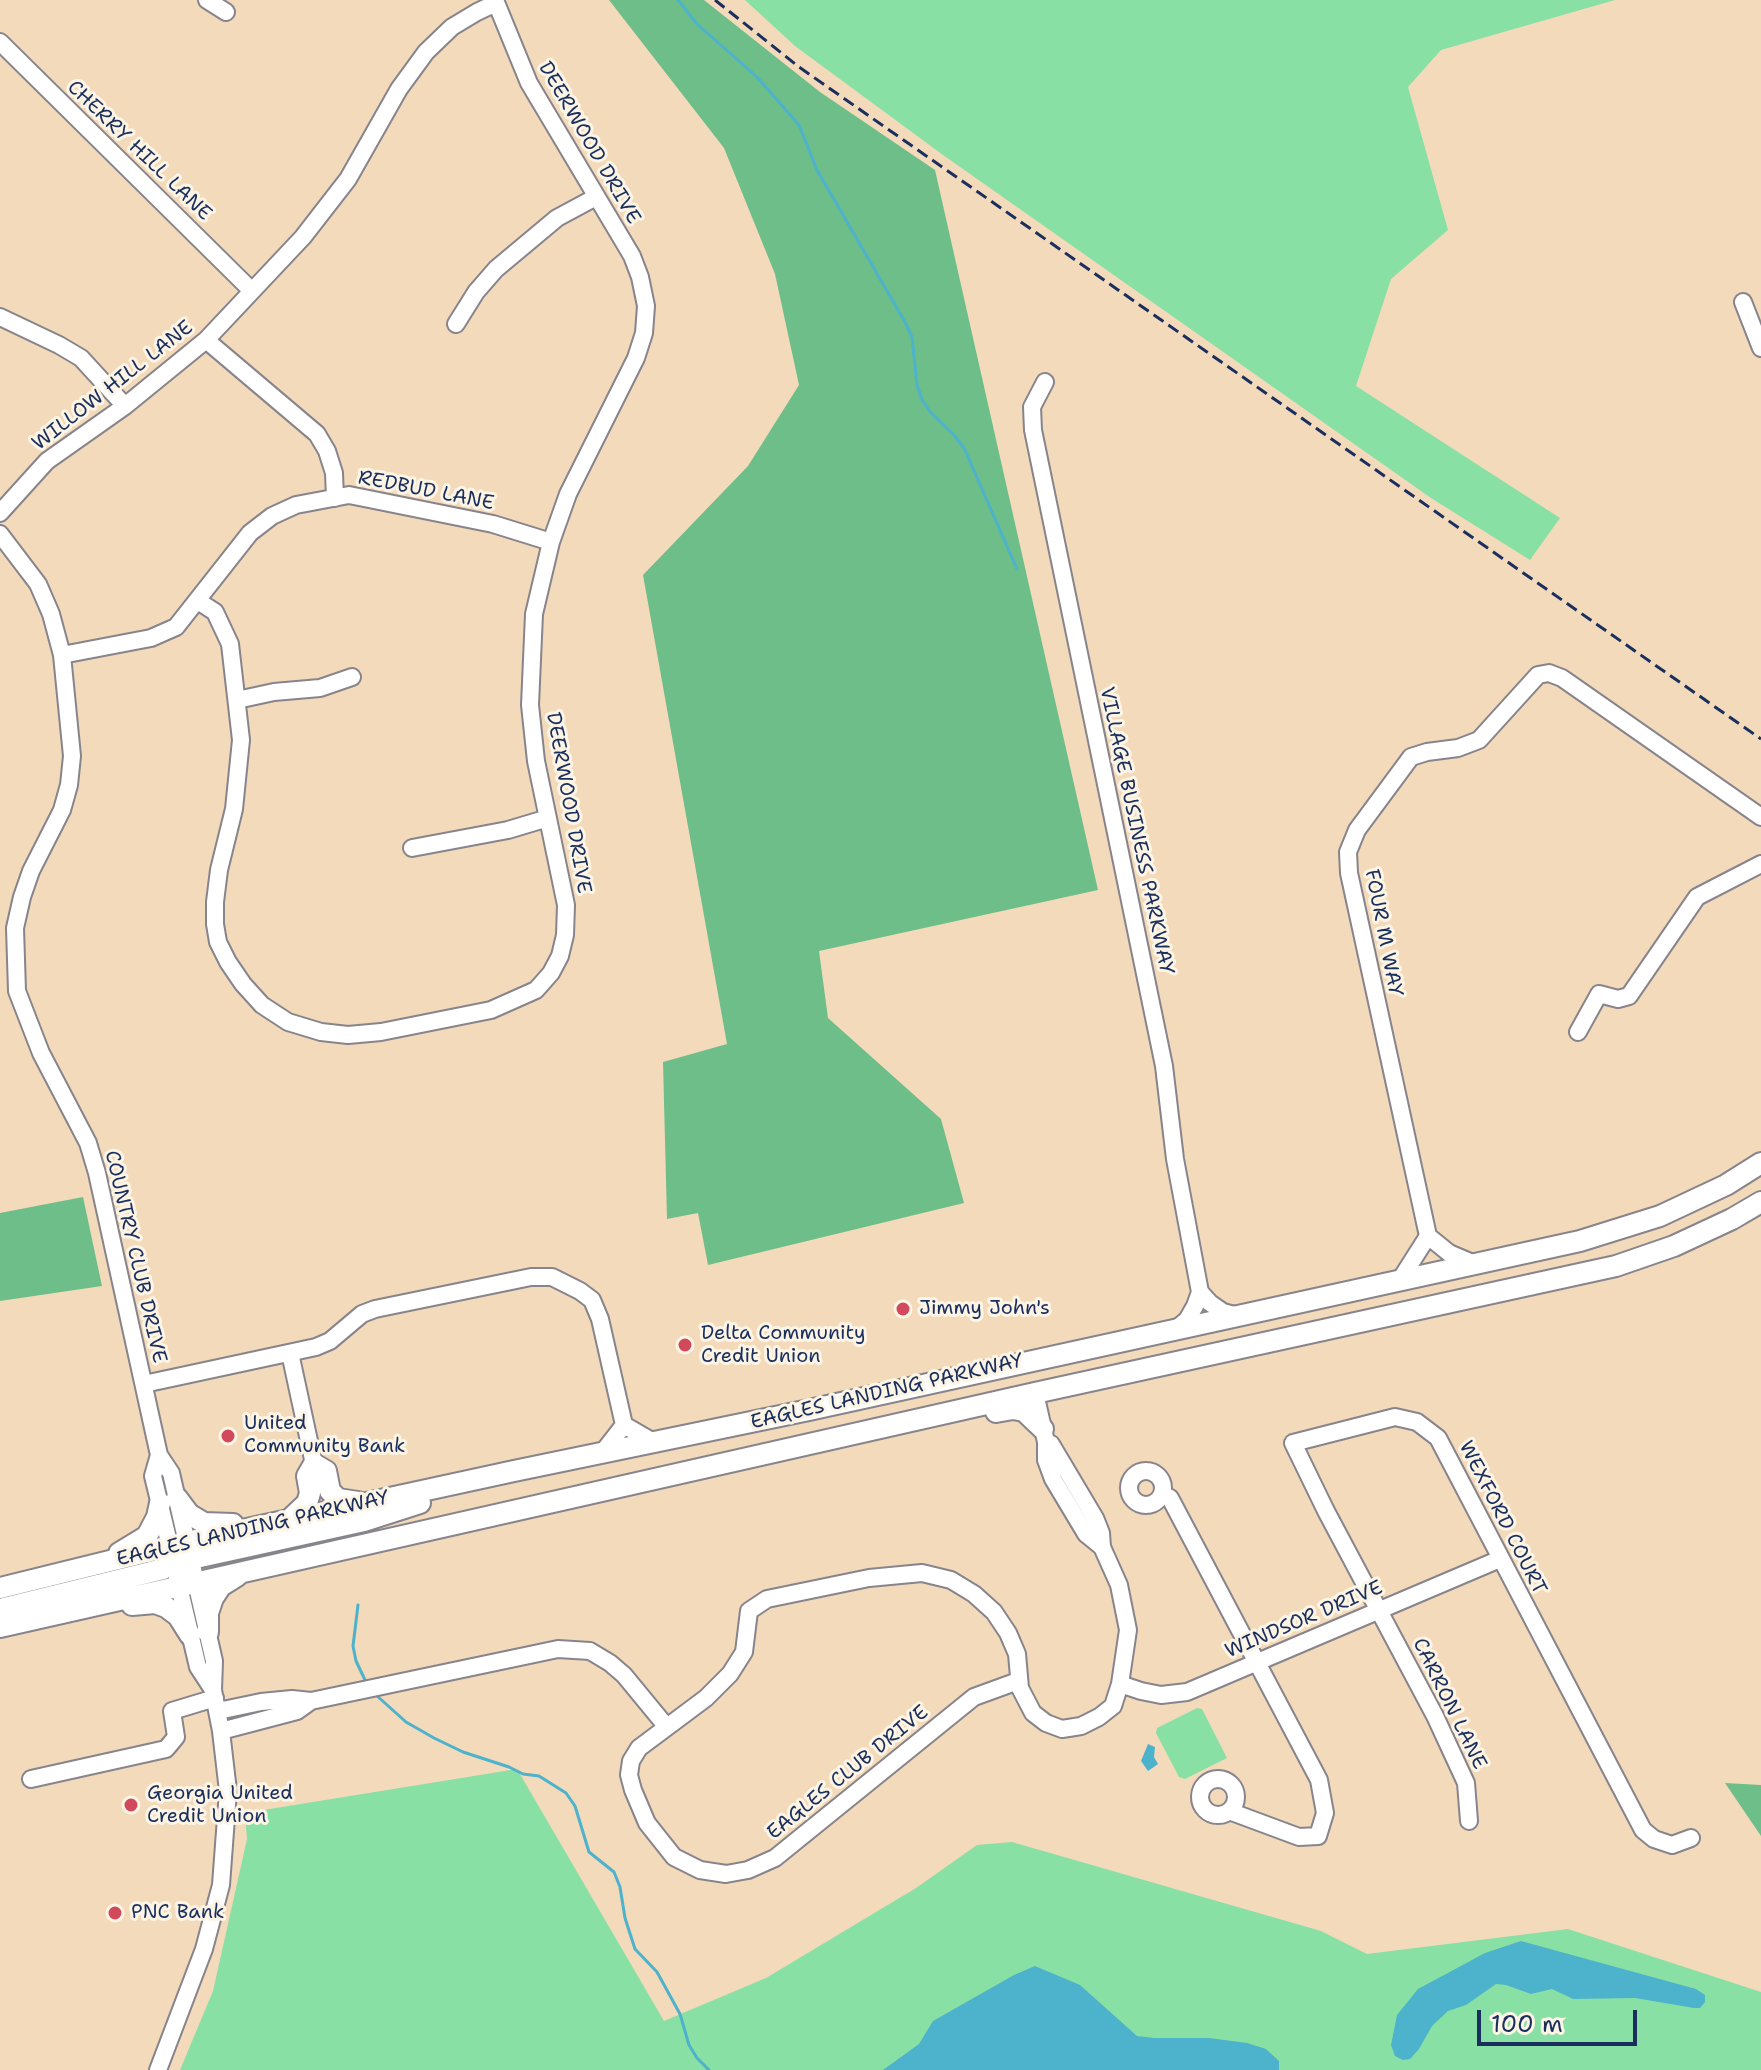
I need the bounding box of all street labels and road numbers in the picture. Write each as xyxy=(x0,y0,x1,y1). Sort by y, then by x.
street label: DEERWOOD DRIVE xyxy=(533,58,645,228)
street label: CHERRY HILL LANE xyxy=(62,76,216,226)
street label: WILLOW HILL LANE xyxy=(28,316,198,456)
street label: REDBUD LANE xyxy=(356,466,496,516)
street label: VILLAGE BUSINESS PARKWAY xyxy=(1094,685,1178,977)
street label: DEERWOOD DRIVE xyxy=(540,711,596,895)
street label: FOUR M WAY xyxy=(1359,867,1407,999)
street label: COUNTRY CLUB DRIVE xyxy=(99,1148,171,1366)
street label: EAGLES LANDING PARKWAY xyxy=(748,1349,1026,1435)
street label: WEXFORD COURT xyxy=(1453,1437,1551,1599)
street label: EAGLES LANDING PARKWAY xyxy=(114,1486,392,1572)
street label: WINDSOR DRIVE xyxy=(1222,1576,1386,1664)
street label: CARRON LANE xyxy=(1407,1634,1491,1774)
street label: EAGLES CLUB DRIVE xyxy=(763,1701,933,1845)

